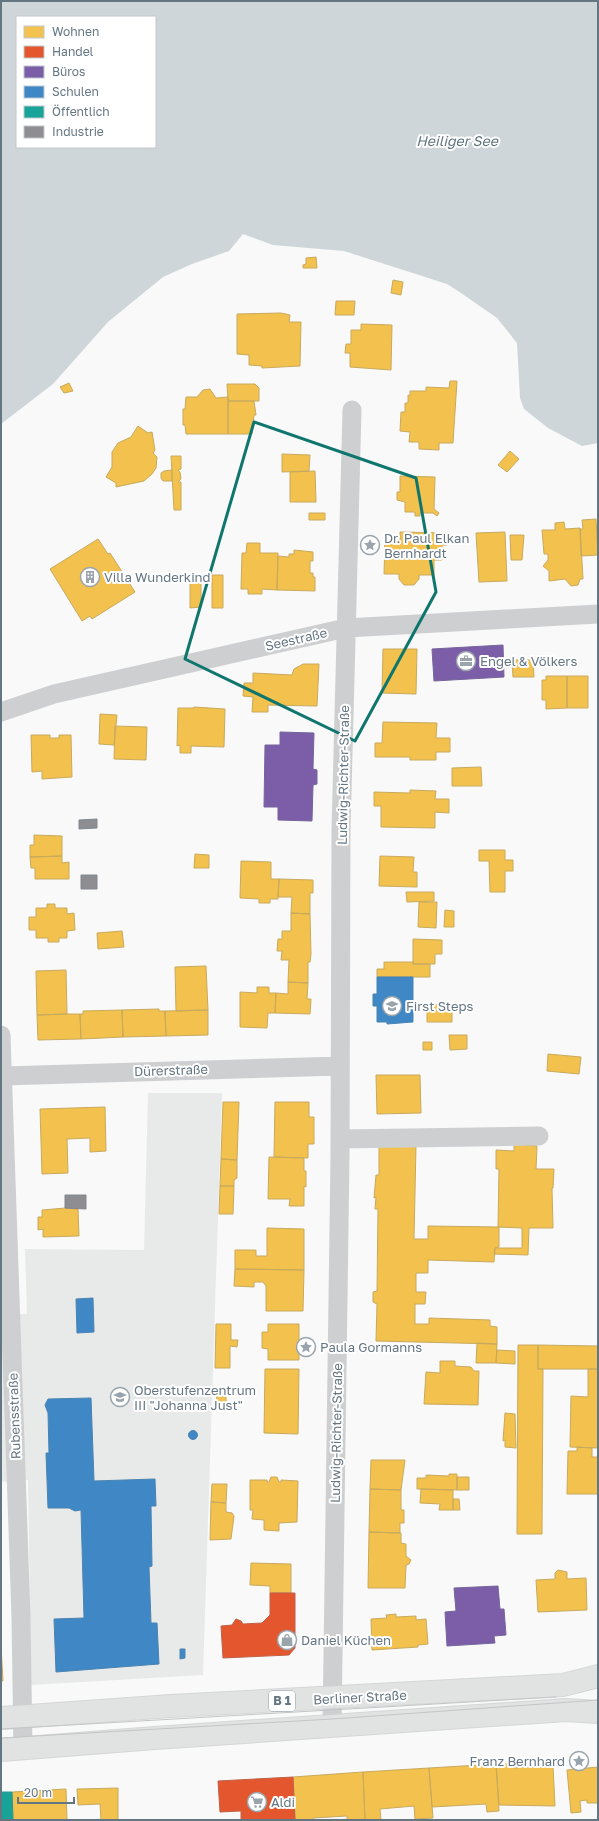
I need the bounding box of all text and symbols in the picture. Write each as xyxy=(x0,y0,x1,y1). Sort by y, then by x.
legend xyxy=(16,16,156,148)
text: Wohnen xyxy=(52,24,99,39)
text: Handel xyxy=(52,44,94,59)
text: Büros xyxy=(52,64,85,79)
text: Schulen xyxy=(52,84,99,99)
text: Öffentlich xyxy=(52,104,110,119)
text: Industrie xyxy=(52,124,104,139)
water label: Heiliger See xyxy=(416,132,499,149)
place label: Dr. Paul Elkan Bernhardt xyxy=(384,530,469,561)
place icon: Dr. Paul Elkan Bernhardt xyxy=(359,534,381,556)
building icon: Villa Wunderkind xyxy=(79,566,101,588)
place label: Villa Wunderkind xyxy=(104,569,211,585)
street label: Seestraße xyxy=(264,624,328,654)
office icon: Engel & Völkers xyxy=(455,650,477,672)
place label: Engel & Völkers xyxy=(480,653,577,669)
street label: Ludwig-Richter-Straße xyxy=(334,705,352,845)
school or university icon: First Steps xyxy=(381,995,403,1017)
place label: First Steps xyxy=(406,998,473,1014)
street label: Dürerstraße xyxy=(134,1061,208,1079)
place icon: Paula Gormanns xyxy=(295,1336,317,1358)
place label: Paula Gormanns xyxy=(320,1339,422,1355)
street label: Ludwig-Richter-Straße xyxy=(327,1363,345,1503)
street label: Rubensstraße xyxy=(4,1373,24,1459)
place label: Oberstufenzentrum III "Johanna Just" xyxy=(134,1382,256,1413)
school or university icon: Oberstufenzentrum III "Johanna Just" xyxy=(109,1386,131,1408)
shop icon: Daniel Küchen xyxy=(276,1629,298,1651)
place label: Daniel Küchen xyxy=(301,1632,391,1648)
street label: Berliner Straße xyxy=(313,1687,407,1707)
road number: B 1 xyxy=(269,1691,295,1711)
place icon: Franz Bernhard xyxy=(568,1750,590,1772)
place label: Franz Bernhard xyxy=(470,1753,565,1769)
scale bar xyxy=(18,1779,74,1805)
text: 20 m xyxy=(24,1785,52,1800)
supermarket icon: Aldi xyxy=(246,1791,268,1813)
place label: Aldi xyxy=(271,1794,295,1810)

